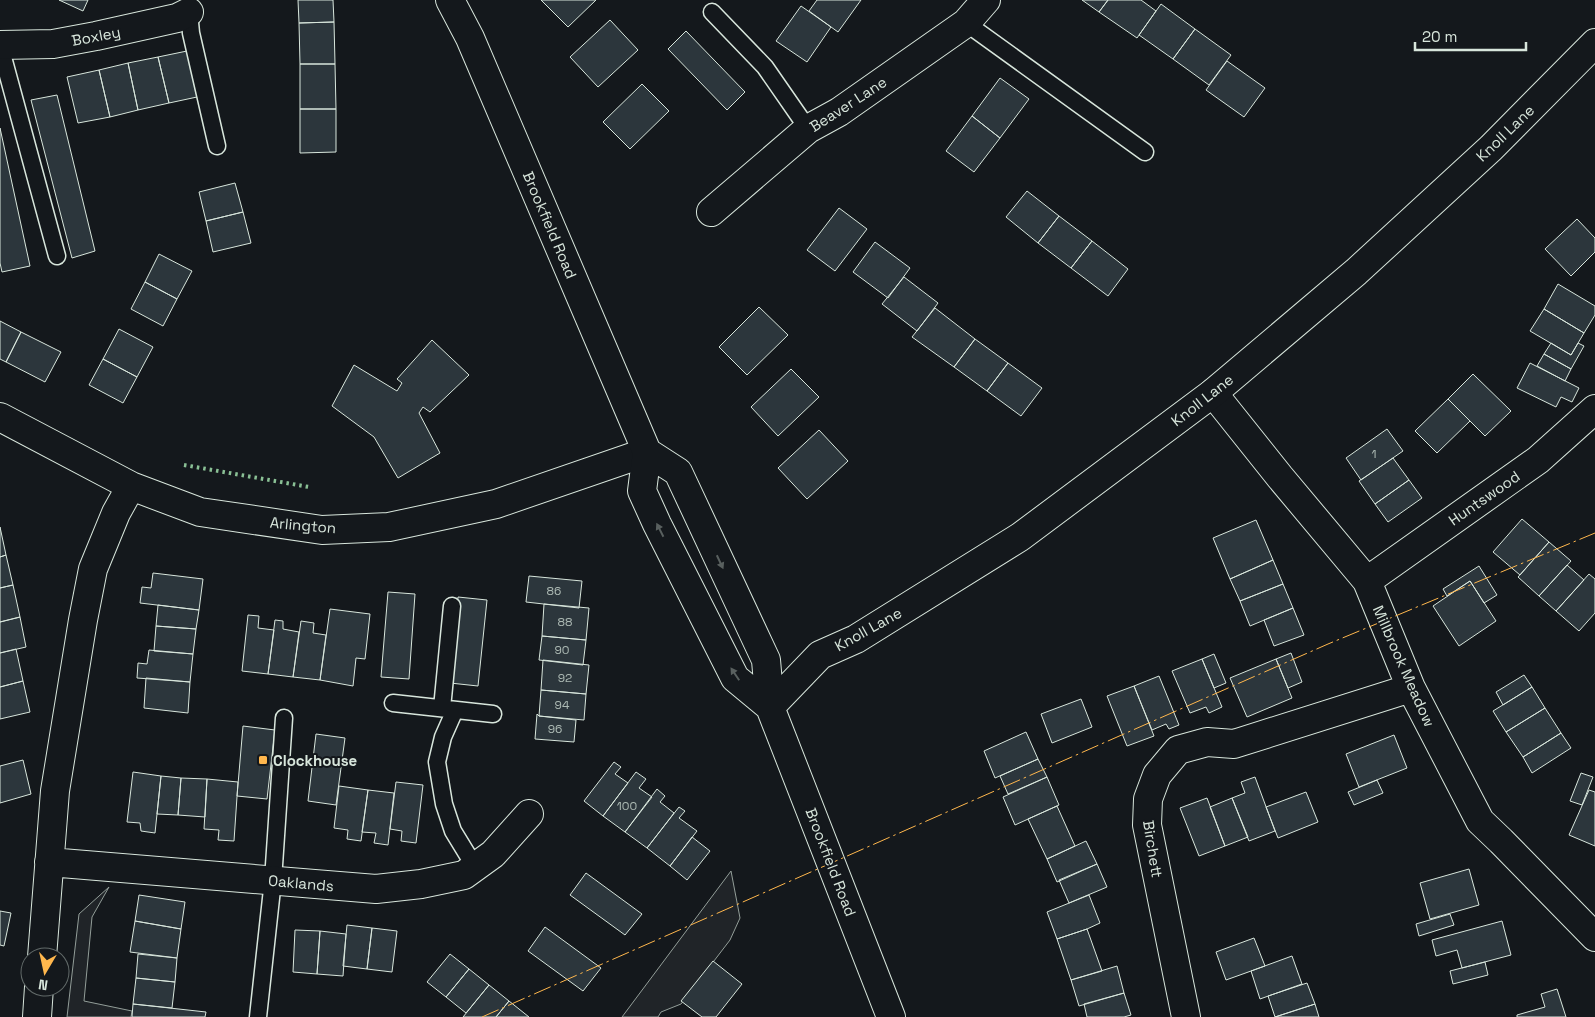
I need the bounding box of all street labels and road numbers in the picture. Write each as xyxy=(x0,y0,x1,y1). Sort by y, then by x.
street label: Boxley xyxy=(70,22,122,50)
street label: Beaver Lane xyxy=(806,72,890,136)
street label: Knoll Lane xyxy=(1472,100,1538,165)
street label: Brookfield Road xyxy=(519,168,581,282)
street label: Knoll Lane xyxy=(1167,370,1237,430)
street label: Huntswood xyxy=(1445,466,1523,530)
street label: Arlington xyxy=(269,513,337,537)
street label: Millbrook Meadow xyxy=(1369,602,1439,730)
street label: Knoll Lane xyxy=(831,603,905,655)
street label: Brookfield Road xyxy=(802,805,860,919)
street label: Birchett xyxy=(1139,819,1167,879)
street label: Oaklands xyxy=(267,871,335,895)

